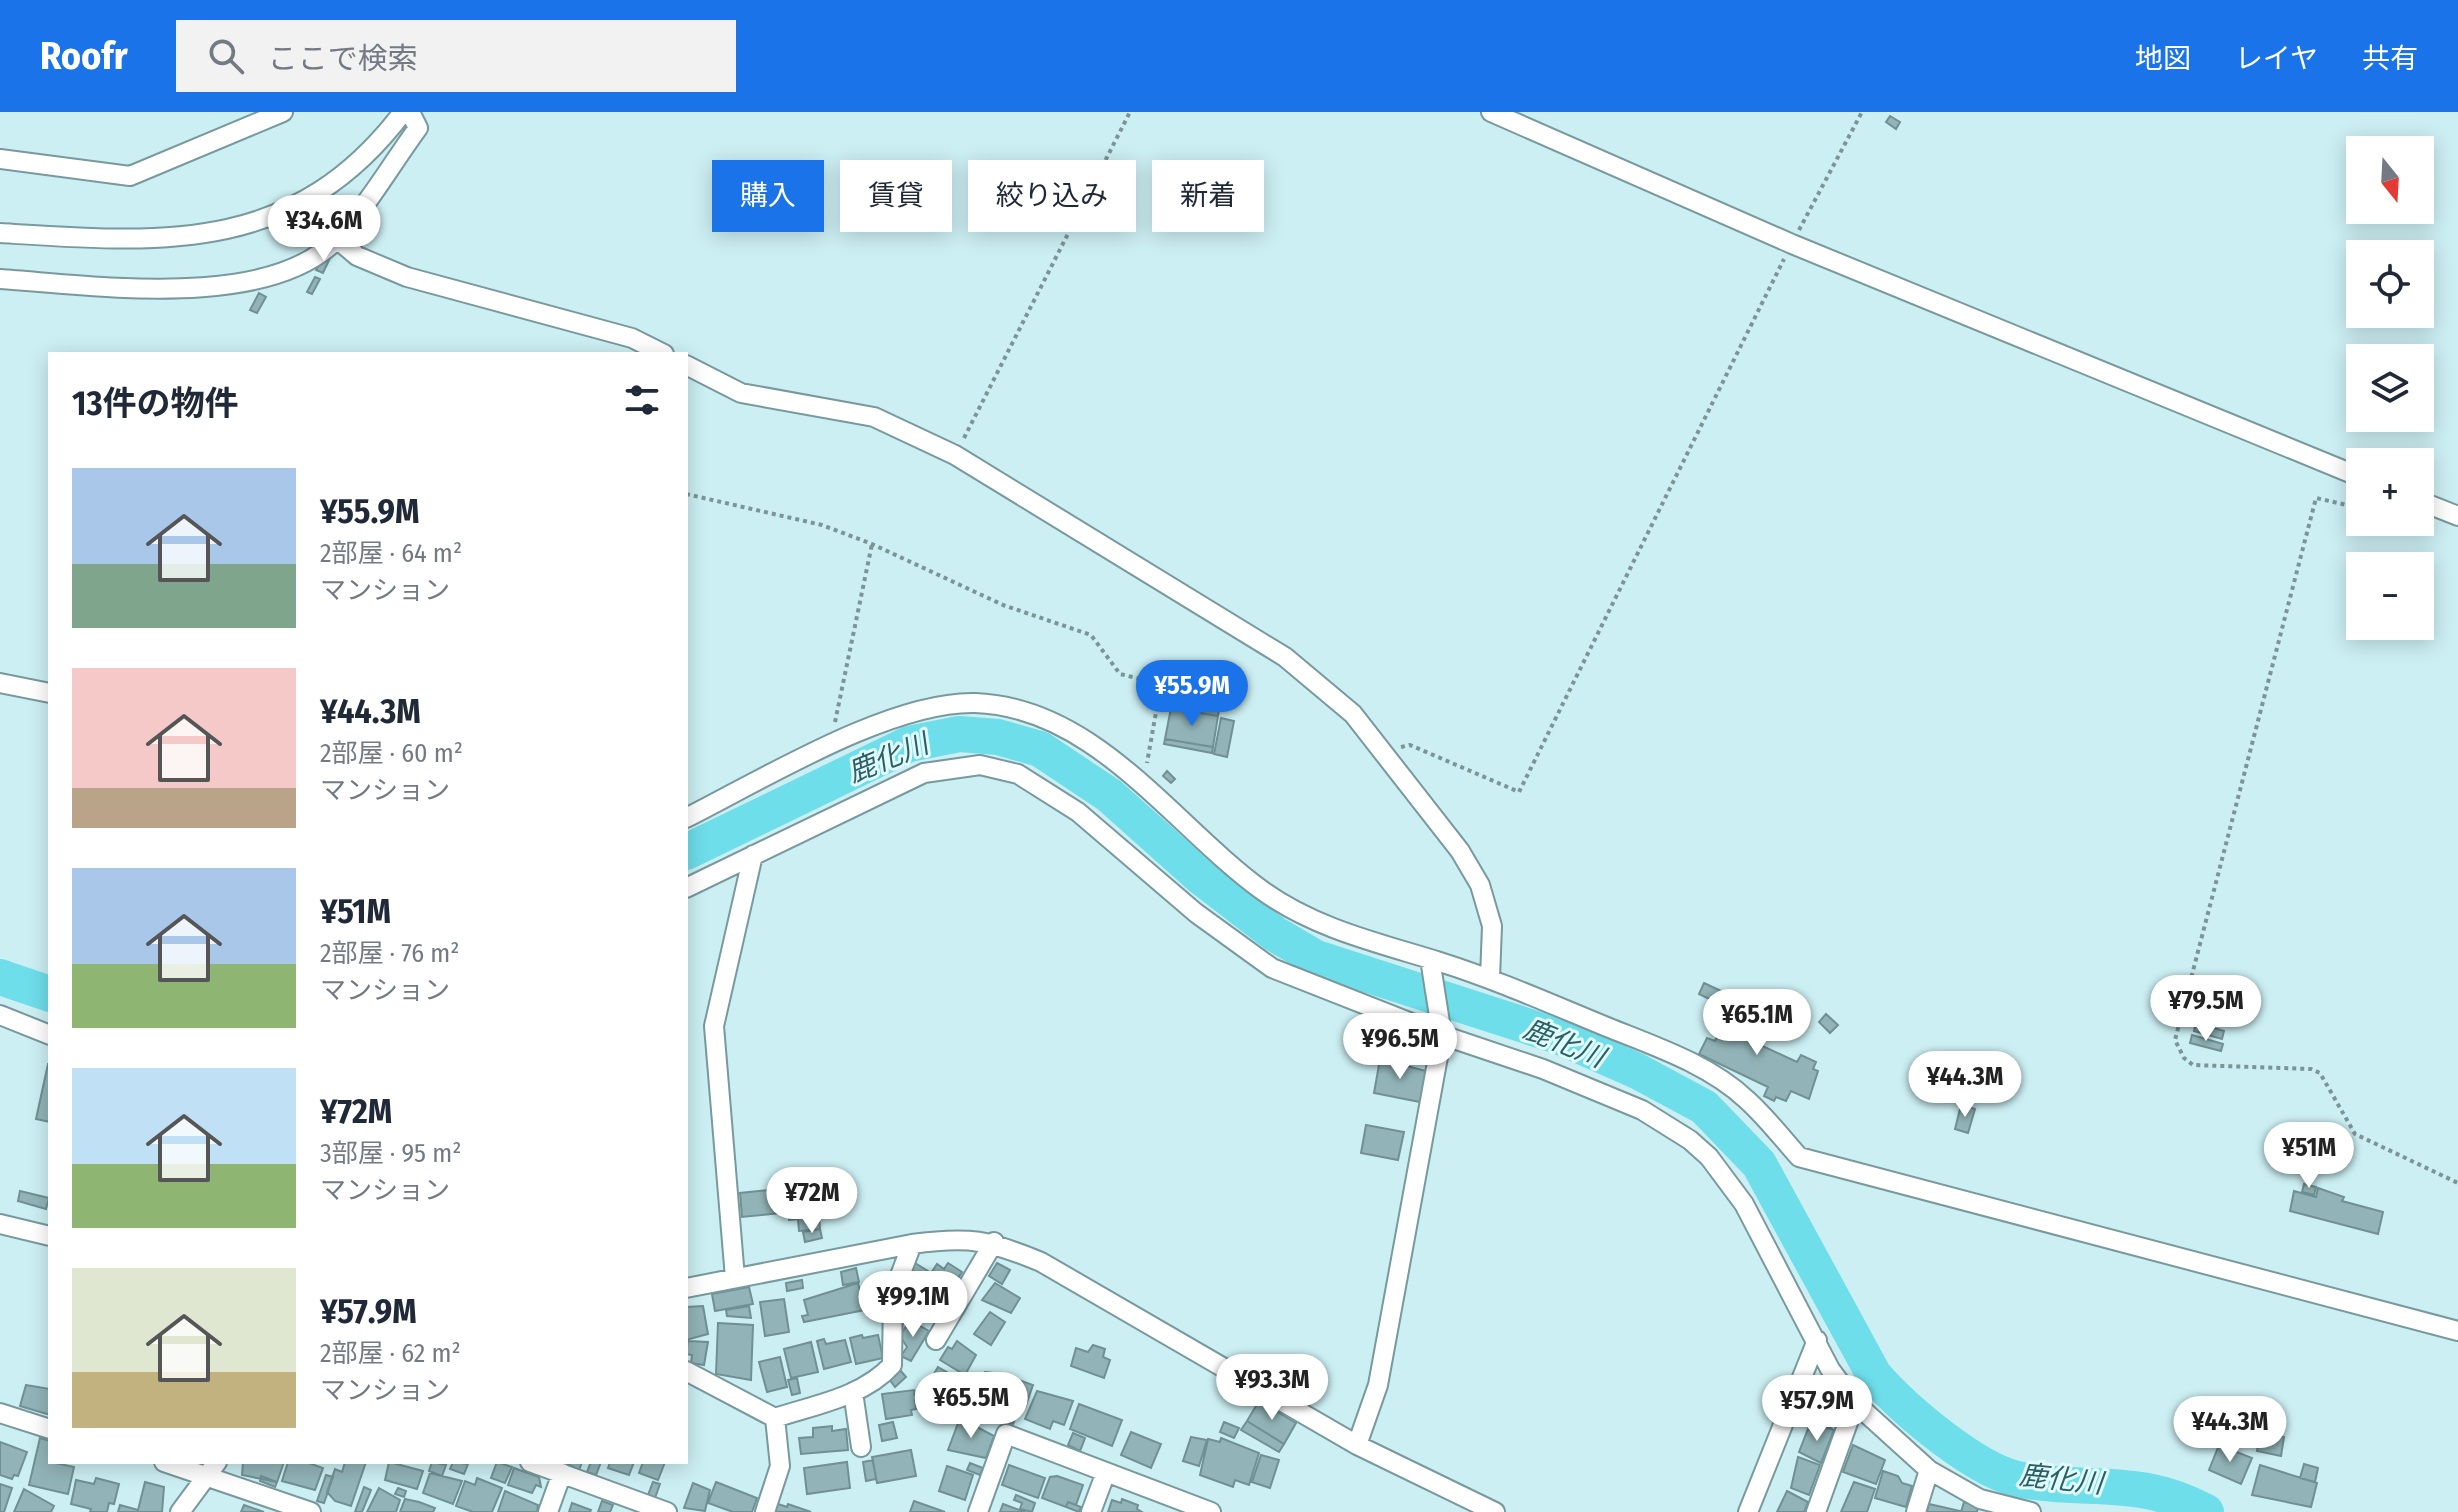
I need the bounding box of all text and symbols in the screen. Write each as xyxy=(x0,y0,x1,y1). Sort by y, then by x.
search box xyxy=(176,20,736,92)
text: Roofr xyxy=(40,33,128,79)
icon: search xyxy=(204,34,248,78)
text: ここで検索 xyxy=(268,41,418,77)
text: 地図 xyxy=(2135,42,2191,75)
text: レイヤ xyxy=(2235,42,2318,75)
text: 共有 xyxy=(2362,42,2418,75)
north arrow xyxy=(2346,136,2434,224)
map controls xyxy=(2346,136,2434,640)
chip: 購入 xyxy=(712,160,824,232)
chip: 賃貸 xyxy=(840,160,952,232)
chip: 絞り込み xyxy=(968,160,1136,232)
chip: 新着 xyxy=(1152,160,1264,232)
pin: ¥34.6M xyxy=(259,195,389,263)
text: ¥34.6M xyxy=(286,205,362,236)
button: locate xyxy=(2346,240,2434,328)
button: layers xyxy=(2346,344,2434,432)
icon: filters xyxy=(620,378,664,422)
text: 13件の物件 xyxy=(72,383,238,424)
button: + xyxy=(2346,448,2434,536)
text: ¥55.9M xyxy=(320,491,420,532)
icon: home xyxy=(136,500,232,596)
text: 2部屋 · 64 m² xyxy=(320,538,462,569)
button: − xyxy=(2346,552,2434,640)
text: マンション xyxy=(320,575,450,606)
pin: ¥55.9M xyxy=(1127,660,1257,728)
text: ¥55.9M xyxy=(1154,670,1230,701)
text: ¥44.3M xyxy=(320,691,421,732)
icon: home xyxy=(136,700,232,796)
water label: 鹿化川 xyxy=(843,726,936,789)
text: 2部屋 · 60 m² xyxy=(320,738,463,769)
text: マンション xyxy=(320,775,450,806)
text: ¥51M xyxy=(320,891,391,932)
icon: home xyxy=(136,900,232,996)
text: 2部屋 · 76 m² xyxy=(320,938,459,969)
text: マンション xyxy=(320,975,450,1006)
pin: ¥79.5M xyxy=(2141,975,2271,1043)
text: ¥79.5M xyxy=(2168,985,2244,1016)
pin: ¥65.1M xyxy=(1692,989,1822,1057)
text: ¥65.1M xyxy=(1721,999,1793,1030)
water label: 鹿化川 xyxy=(1519,1012,1612,1075)
pin: ¥96.5M xyxy=(1335,1013,1465,1081)
text: ¥96.5M xyxy=(1361,1023,1439,1054)
pin: ¥44.3M xyxy=(1900,1051,2030,1119)
text: ¥44.3M xyxy=(1926,1061,2004,1092)
text: ¥72M xyxy=(320,1091,392,1132)
icon: home xyxy=(136,1100,232,1196)
pin: ¥51M xyxy=(2262,1122,2356,1190)
text: ¥51M xyxy=(2282,1132,2336,1163)
text: 3部屋 · 95 m² xyxy=(320,1138,461,1169)
pin: ¥72M xyxy=(765,1167,859,1235)
text: マンション xyxy=(320,1175,450,1206)
text: ¥72M xyxy=(784,1177,840,1208)
pin: ¥99.1M xyxy=(848,1271,978,1339)
text: ¥99.1M xyxy=(876,1281,950,1312)
text: ¥57.9M xyxy=(320,1291,417,1332)
icon: home xyxy=(136,1300,232,1396)
text: 2部屋 · 62 m² xyxy=(320,1338,461,1369)
pin: ¥93.3M xyxy=(1207,1354,1337,1422)
text: ¥93.3M xyxy=(1234,1364,1310,1395)
pin: ¥65.5M xyxy=(906,1372,1036,1440)
text: マンション xyxy=(320,1375,450,1406)
pin: ¥57.9M xyxy=(1752,1375,1882,1443)
text: ¥65.5M xyxy=(933,1382,1009,1413)
text: ¥57.9M xyxy=(1780,1385,1854,1416)
pin: ¥44.3M xyxy=(2165,1396,2295,1464)
text: ¥44.3M xyxy=(2191,1406,2269,1437)
water label: 鹿化川 xyxy=(2017,1458,2107,1500)

